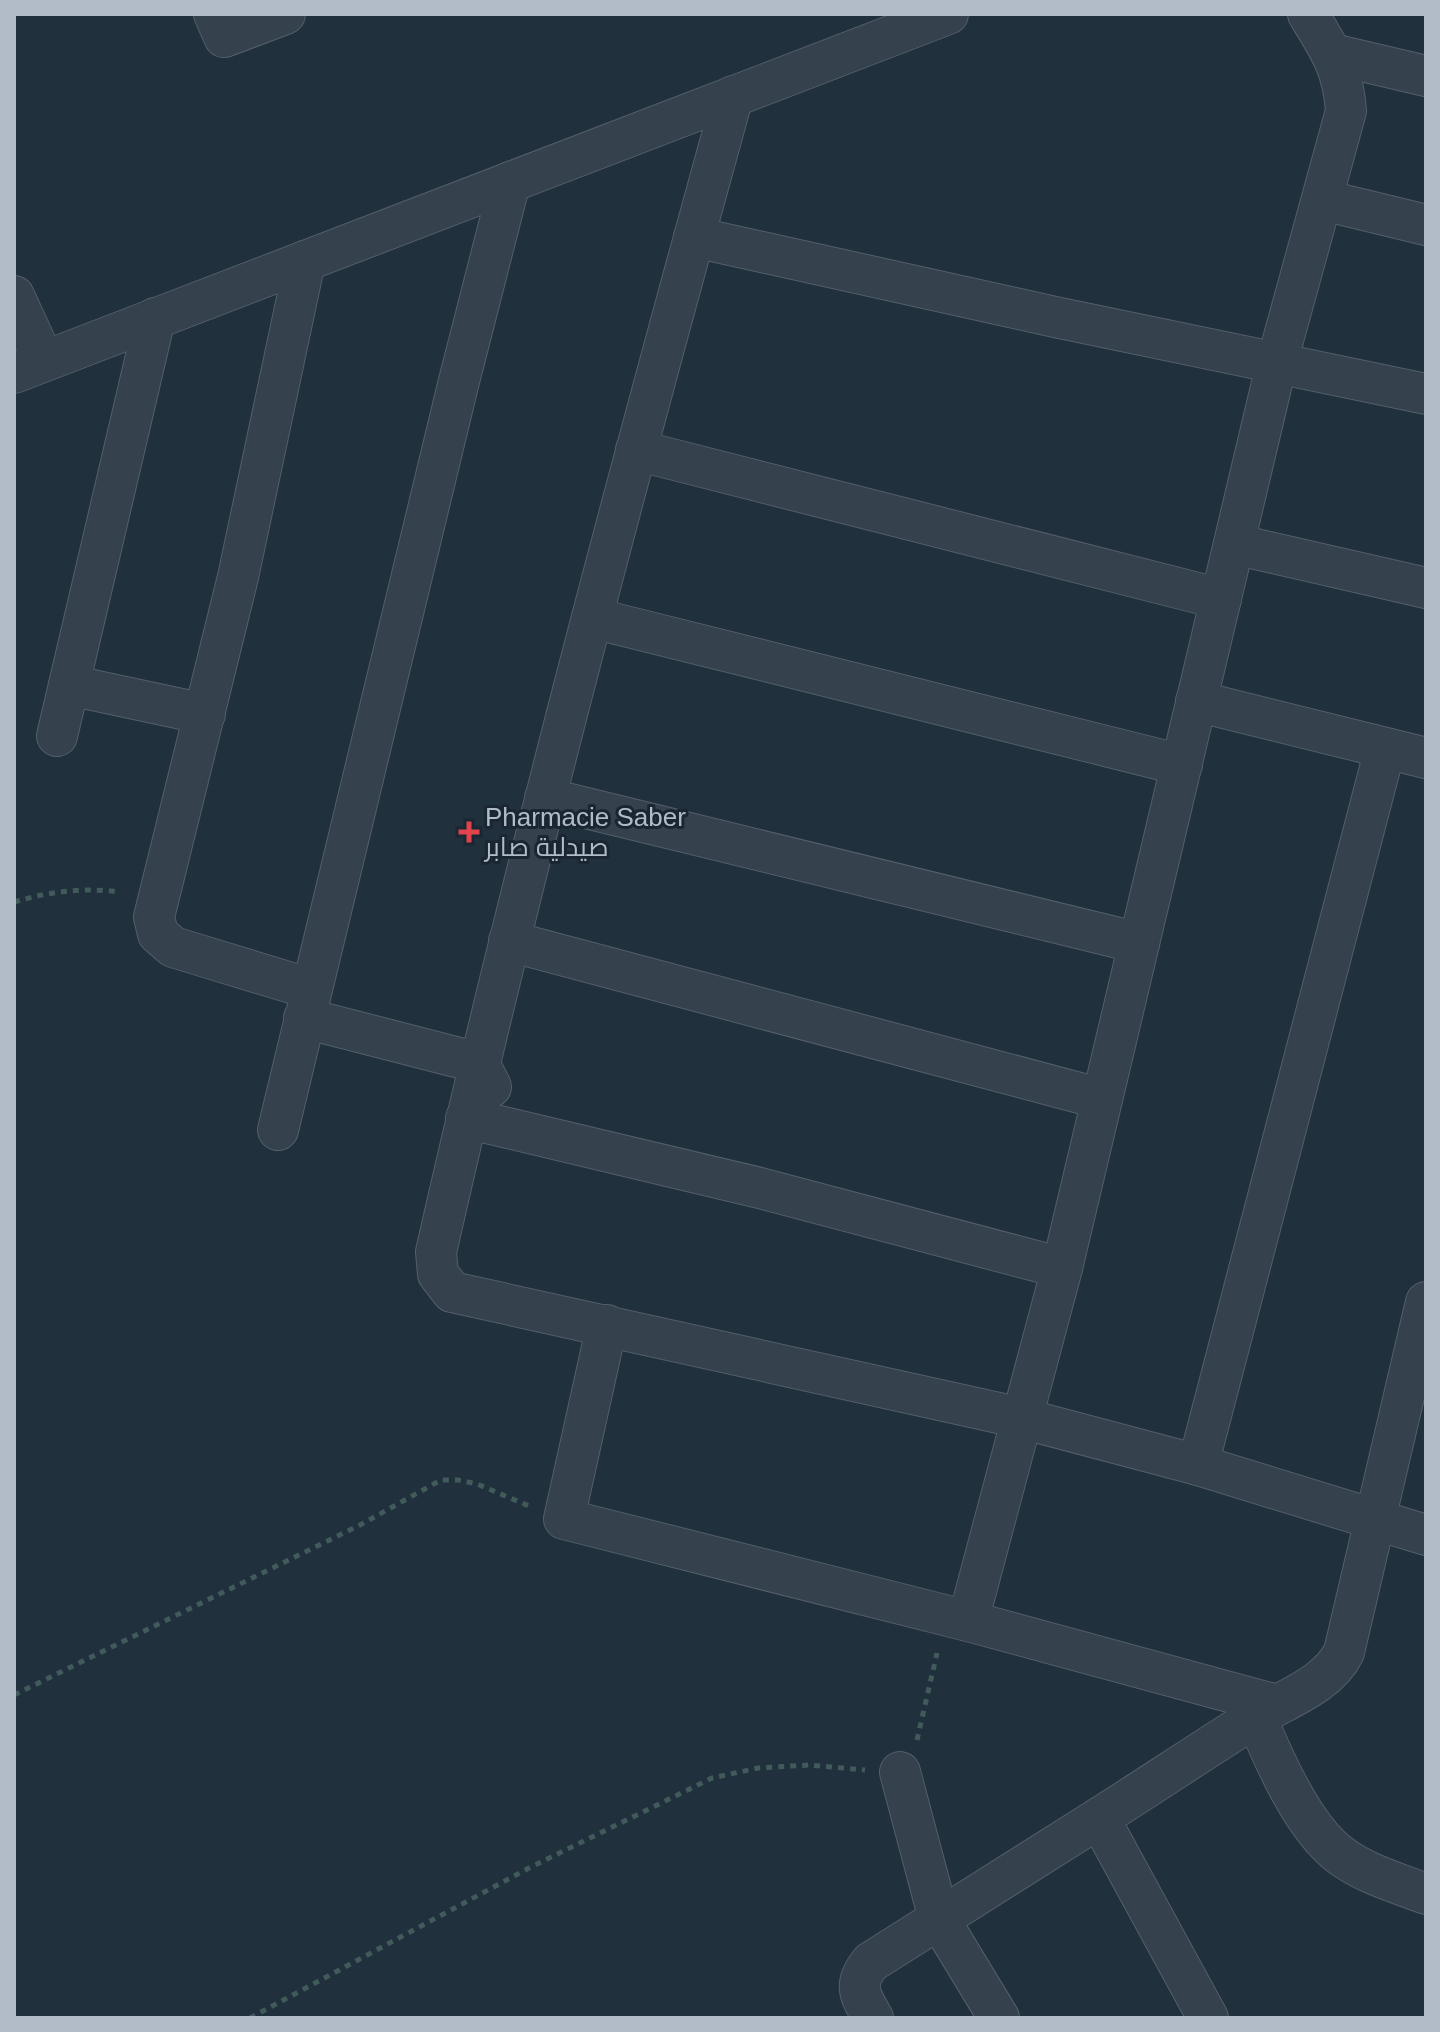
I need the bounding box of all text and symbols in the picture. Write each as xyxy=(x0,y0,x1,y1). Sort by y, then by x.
place label: Pharmacie Saber صيدلية صابر xyxy=(483,802,686,862)
marker: Pharmacie Saber صيدلية صابر xyxy=(460,823,478,841)

